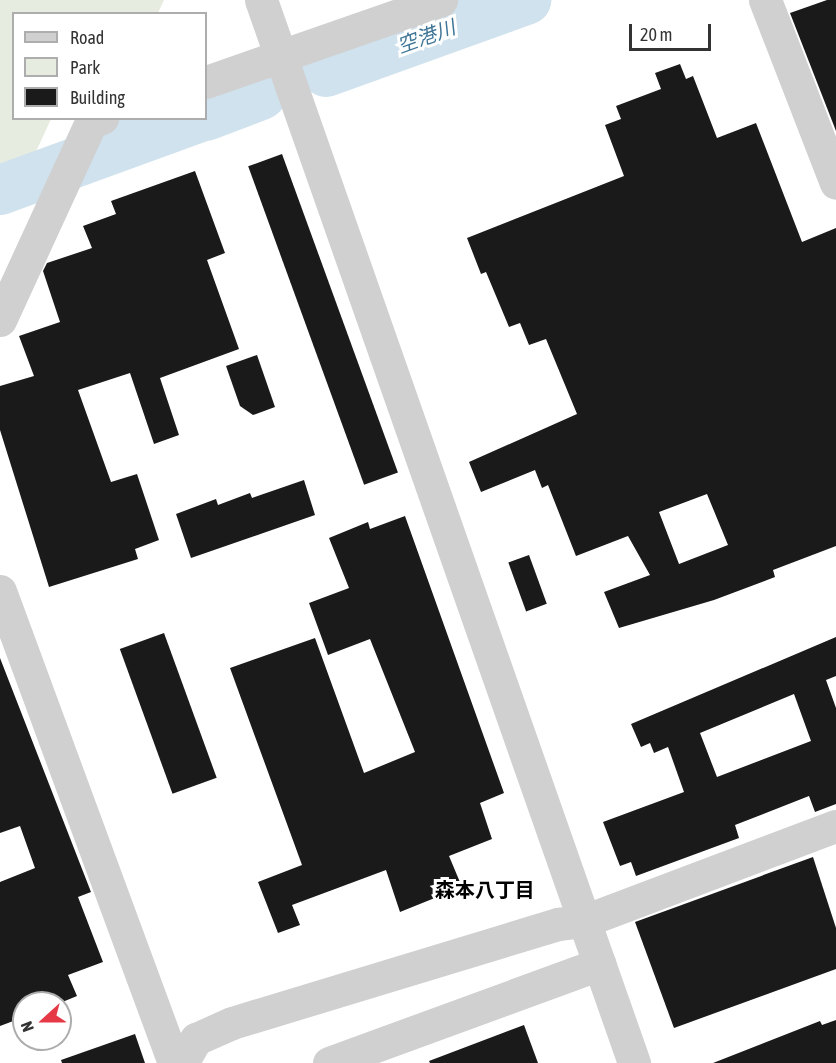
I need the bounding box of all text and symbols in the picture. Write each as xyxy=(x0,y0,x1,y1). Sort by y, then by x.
legend xyxy=(12,12,207,120)
scale bar xyxy=(632,12,714,50)
water label: 空港川 xyxy=(394,14,458,58)
text: 20 m xyxy=(640,24,672,45)
text: Road xyxy=(70,27,104,48)
text: Park xyxy=(70,57,100,78)
text: Building xyxy=(70,87,125,108)
district label: 森本八丁目 xyxy=(435,877,535,901)
north arrow xyxy=(12,991,72,1051)
text: N xyxy=(17,1019,37,1034)

